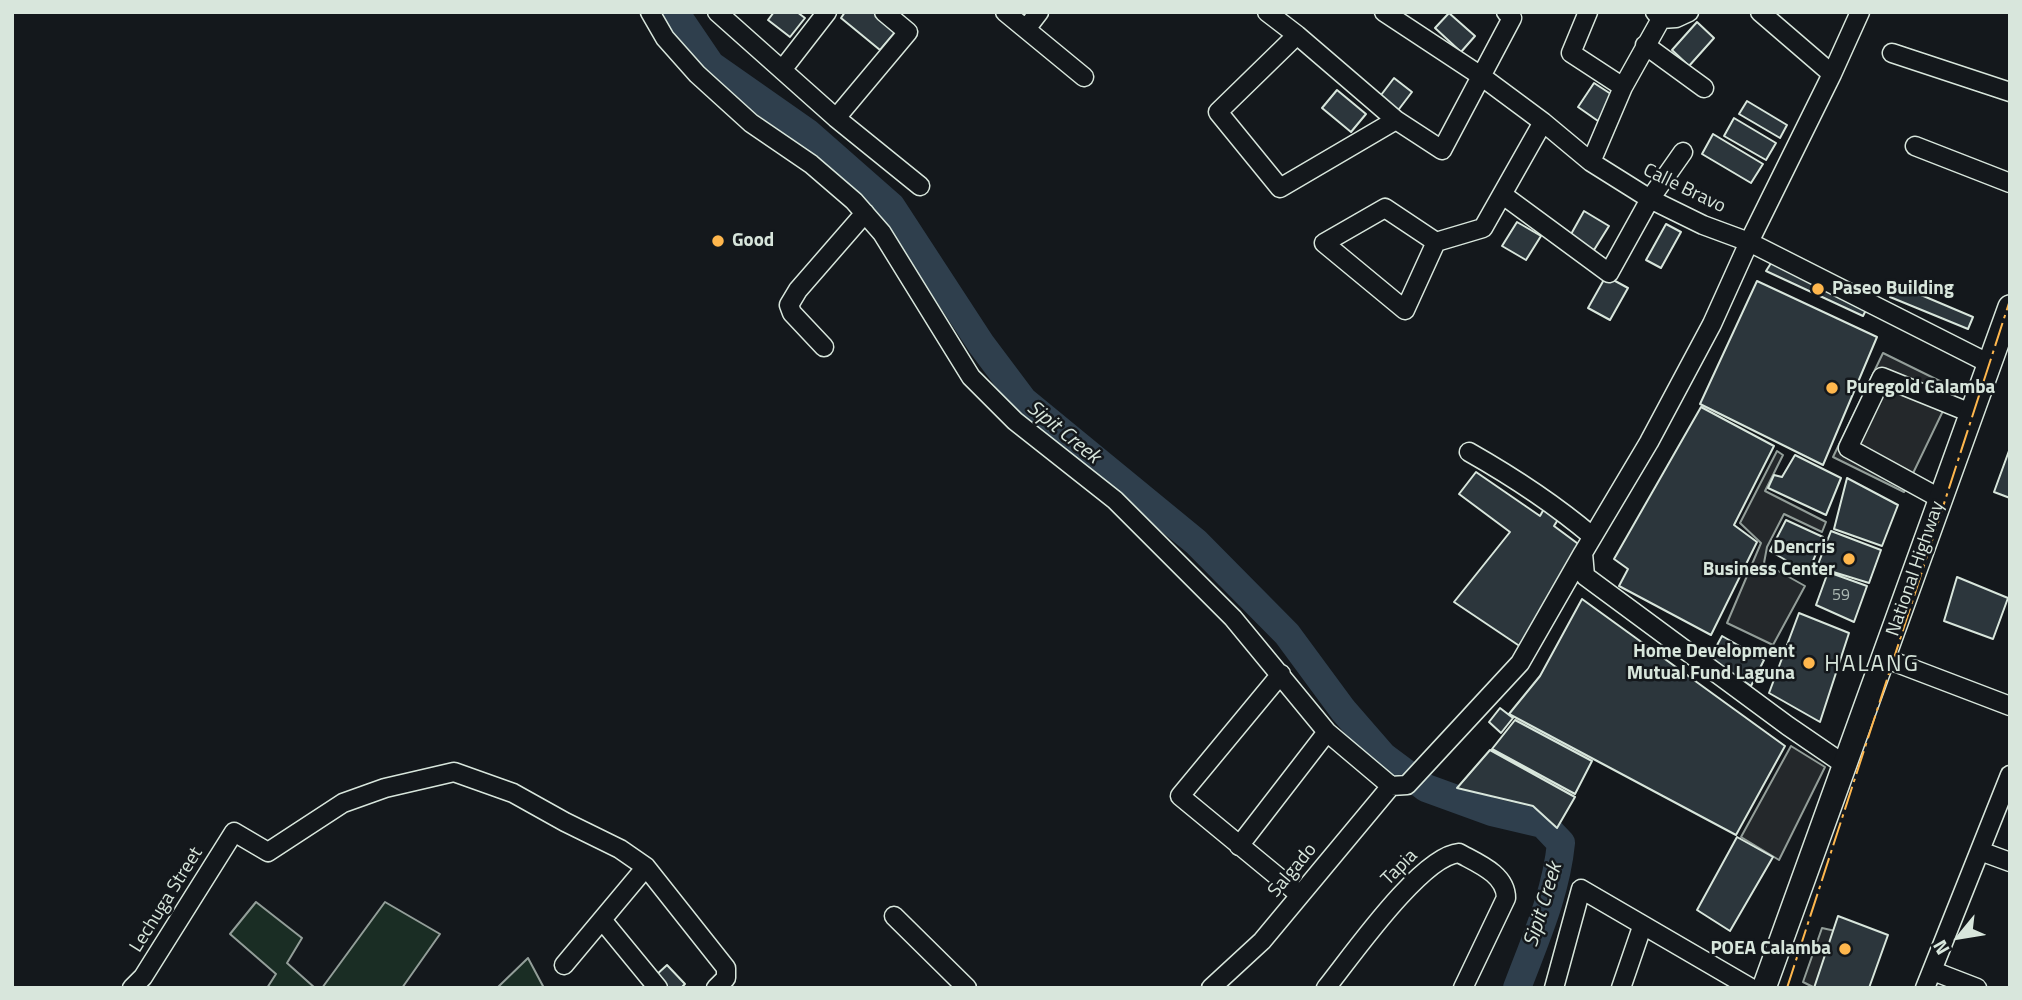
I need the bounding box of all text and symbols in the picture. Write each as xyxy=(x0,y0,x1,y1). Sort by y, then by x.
street label: Calle Bravo xyxy=(1639,159,1729,219)
place label: Good xyxy=(732,230,774,252)
marker: Good xyxy=(710,233,726,249)
place label: Paseo Building xyxy=(1832,278,1954,300)
marker: Paseo Building xyxy=(1810,281,1826,297)
place label: Puregold Calamba xyxy=(1846,377,1995,399)
marker: Puregold Calamba xyxy=(1824,380,1840,396)
water label: Sipit Creek xyxy=(1021,396,1105,470)
street label: National Highway xyxy=(1882,498,1950,640)
place label: Dencris Business Center xyxy=(1703,537,1835,581)
marker: Dencris Business Center xyxy=(1841,551,1857,567)
house number: 59 xyxy=(1832,586,1850,606)
place label: Home Development Mutual Fund Laguna xyxy=(1627,641,1795,685)
district label: HALANG xyxy=(1825,651,1919,679)
marker: Home Development Mutual Fund Laguna xyxy=(1801,655,1817,671)
street label: Salgado xyxy=(1264,839,1322,903)
street label: Lechuga Street xyxy=(126,843,208,957)
street label: Tapia xyxy=(1377,845,1423,891)
water label: Sipit Creek xyxy=(1519,860,1569,950)
north arrow xyxy=(1924,902,1994,972)
text: N xyxy=(1925,935,1956,961)
place label: POEA Calamba xyxy=(1710,938,1831,960)
marker: POEA Calamba xyxy=(1837,941,1853,957)

